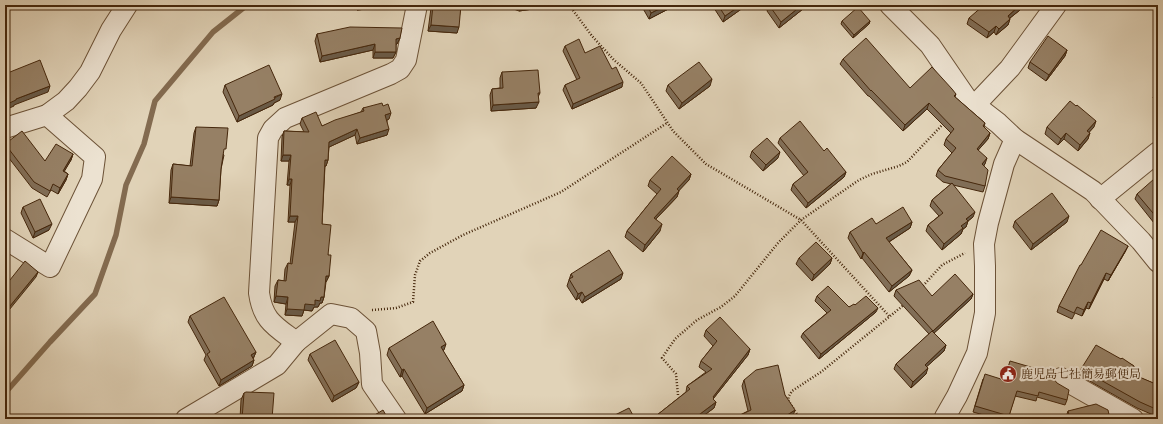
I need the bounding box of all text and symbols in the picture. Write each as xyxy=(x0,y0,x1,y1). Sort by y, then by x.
public building icon: 鹿児島七社簡易郵便局 xyxy=(998,364,1018,384)
place label: 鹿児島七社簡易郵便局 xyxy=(1021,367,1141,382)

